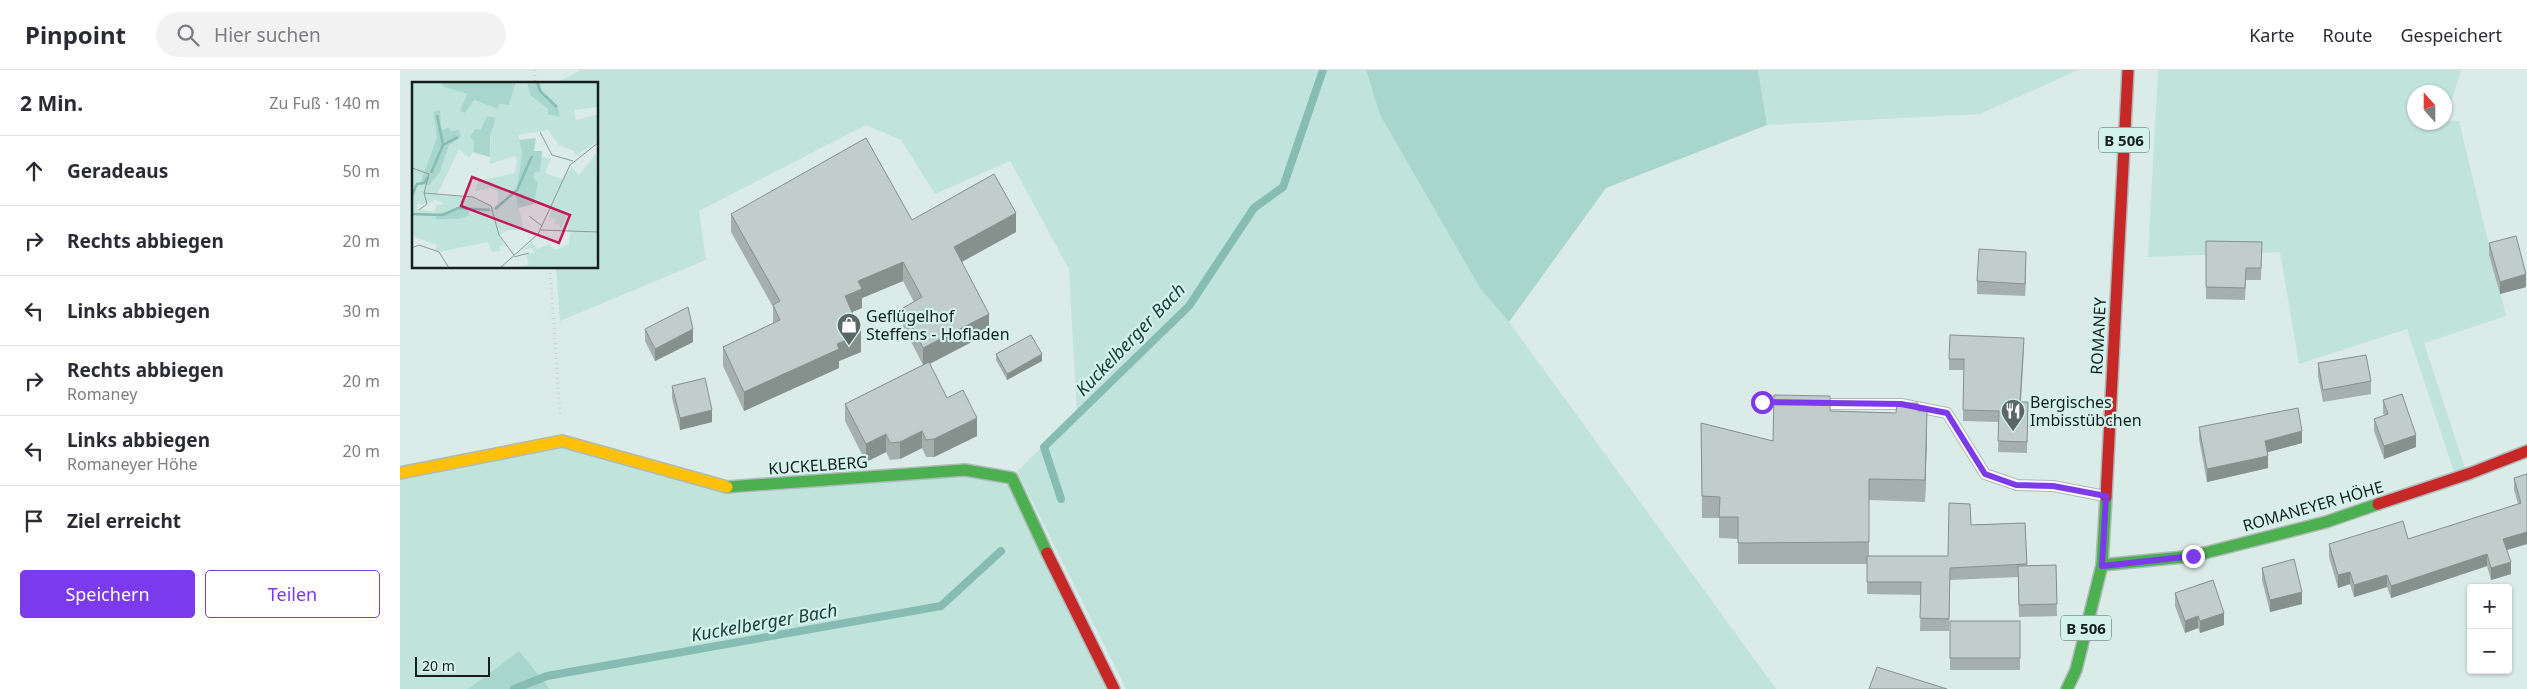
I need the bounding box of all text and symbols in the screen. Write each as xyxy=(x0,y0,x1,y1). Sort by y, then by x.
search box xyxy=(156,12,506,57)
text: Pinpoint xyxy=(25,18,126,51)
icon: search xyxy=(174,21,202,49)
text: Hier suchen xyxy=(214,22,321,48)
text: Karte xyxy=(2249,23,2295,47)
text: Route xyxy=(2323,23,2372,47)
text: Gespeichert xyxy=(2400,23,2502,47)
inset map xyxy=(412,82,599,269)
north arrow xyxy=(2407,85,2452,130)
text: 2 Min. xyxy=(20,89,83,117)
text: Zu Fuß · 140 m xyxy=(269,92,380,114)
road number: B 506 xyxy=(2099,128,2149,152)
icon: ahead xyxy=(20,157,48,185)
text: Geradeaus xyxy=(67,158,168,184)
text: 50 m xyxy=(343,160,380,182)
icon: right xyxy=(20,227,48,255)
text: Rechts abbiegen xyxy=(67,228,224,254)
text: 20 m xyxy=(343,230,380,252)
water label: Kuckelberger Bach xyxy=(1070,277,1190,401)
street label: ROMANEY xyxy=(2085,296,2111,375)
icon: left xyxy=(20,297,48,325)
text: Links abbiegen xyxy=(67,298,210,324)
text: 30 m xyxy=(343,300,380,322)
place label: Geflügelhof Steffens - Hofladen xyxy=(866,305,1010,345)
shop icon: Geflügelhof Steffens - Hofladen xyxy=(836,312,862,346)
text: Rechts abbiegen xyxy=(67,357,224,383)
icon: right xyxy=(20,367,48,395)
text: 20 m xyxy=(343,370,380,392)
text: Romaney xyxy=(67,383,137,405)
route start xyxy=(1751,391,1774,414)
place label: Bergisches Imbisstübchen xyxy=(2030,391,2142,431)
restaurant icon: Bergisches Imbisstübchen xyxy=(2000,398,2026,432)
text: Links abbiegen xyxy=(67,427,210,453)
icon: left xyxy=(20,437,48,465)
text: 20 m xyxy=(343,440,380,462)
street label: KUCKELBERG xyxy=(767,451,869,479)
text: Romaneyer Höhe xyxy=(67,453,198,475)
street label: ROMANEYER HÖHE xyxy=(2240,475,2386,537)
icon: arrive xyxy=(20,507,48,535)
text: Ziel erreicht xyxy=(67,508,181,534)
route end xyxy=(2182,545,2205,568)
button: Speichern xyxy=(20,570,195,618)
button: Teilen xyxy=(205,570,380,618)
map controls xyxy=(2467,584,2512,674)
button: + xyxy=(2467,584,2512,629)
water label: Kuckelberger Bach xyxy=(689,597,839,647)
road number: B 506 xyxy=(2061,616,2111,640)
button: − xyxy=(2467,629,2512,674)
scale bar xyxy=(415,654,490,677)
text: 20 m xyxy=(422,656,455,675)

